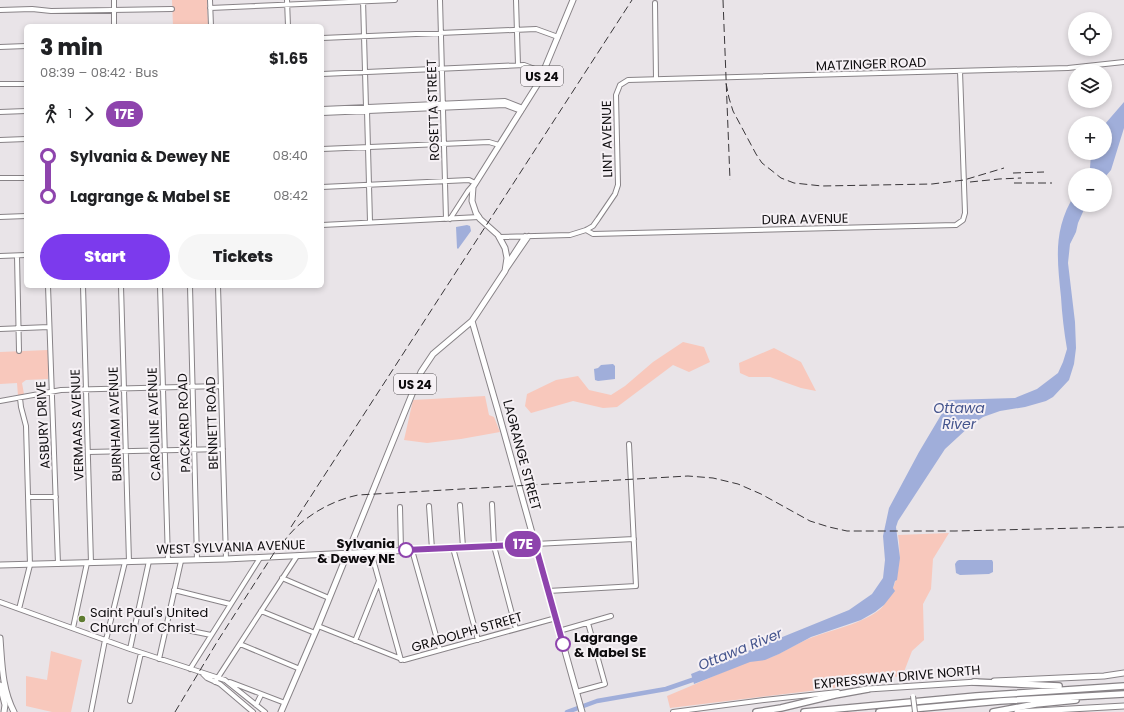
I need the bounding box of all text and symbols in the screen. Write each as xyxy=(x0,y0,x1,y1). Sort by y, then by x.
map controls xyxy=(1068,12,1112,212)
button: locate xyxy=(1068,12,1112,56)
text: 3 min xyxy=(40,32,103,63)
text: $1.65 xyxy=(269,48,308,69)
street label: MATZINGER ROAD xyxy=(815,53,927,75)
street label: ROSETTA STREET xyxy=(422,59,444,161)
text: 08:39 – 08:42 · Bus xyxy=(40,63,158,82)
button: layers xyxy=(1068,64,1112,108)
road number: US 24 xyxy=(521,66,563,86)
street label: LINT AVENUE xyxy=(597,100,617,178)
icon: walk xyxy=(40,103,62,125)
icon: forward xyxy=(78,103,100,125)
text: 1 xyxy=(68,104,72,123)
text: 17E xyxy=(114,104,135,124)
button: + xyxy=(1068,116,1112,160)
text: Sylvania & Dewey NE xyxy=(70,146,230,167)
text: 08:40 xyxy=(273,146,308,165)
button: − xyxy=(1068,168,1112,212)
text: Lagrange & Mabel SE xyxy=(70,186,230,207)
text: 08:42 xyxy=(273,186,308,205)
street label: DURA AVENUE xyxy=(761,209,849,229)
button: Start xyxy=(40,234,170,280)
button: Tickets xyxy=(178,234,308,280)
street label: BURNHAM AVENUE xyxy=(103,366,127,482)
street label: CAROLINE AVENUE xyxy=(143,367,165,481)
street label: VERMAAS AVENUE xyxy=(66,369,88,481)
street label: PACKARD ROAD xyxy=(173,373,195,473)
road number: US 24 xyxy=(394,374,436,394)
street label: BENNETT ROAD xyxy=(201,376,223,470)
street label: ASBURY DRIVE xyxy=(31,381,55,469)
street label: LAGRANGE STREET xyxy=(498,398,546,512)
water label: Ottawa River xyxy=(933,398,985,434)
line badge: 17E xyxy=(500,531,546,557)
place label: Sylvania & Dewey NE xyxy=(317,534,395,568)
text: 17E xyxy=(513,534,533,554)
street label: WEST SYLVANIA AVENUE xyxy=(156,535,306,559)
marker: Sylvania & Dewey NE xyxy=(398,542,414,558)
place label: Saint Paul's United Church of Christ xyxy=(90,603,208,637)
street label: GRADOLPH STREET xyxy=(409,607,525,657)
marker: Saint Paul's United Church of Christ xyxy=(77,614,87,624)
water label: Ottawa River xyxy=(695,623,786,675)
place label: Lagrange & Mabel SE xyxy=(574,628,646,662)
marker: Lagrange & Mabel SE xyxy=(555,636,571,652)
street label: EXPRESSWAY DRIVE NORTH xyxy=(813,660,981,694)

